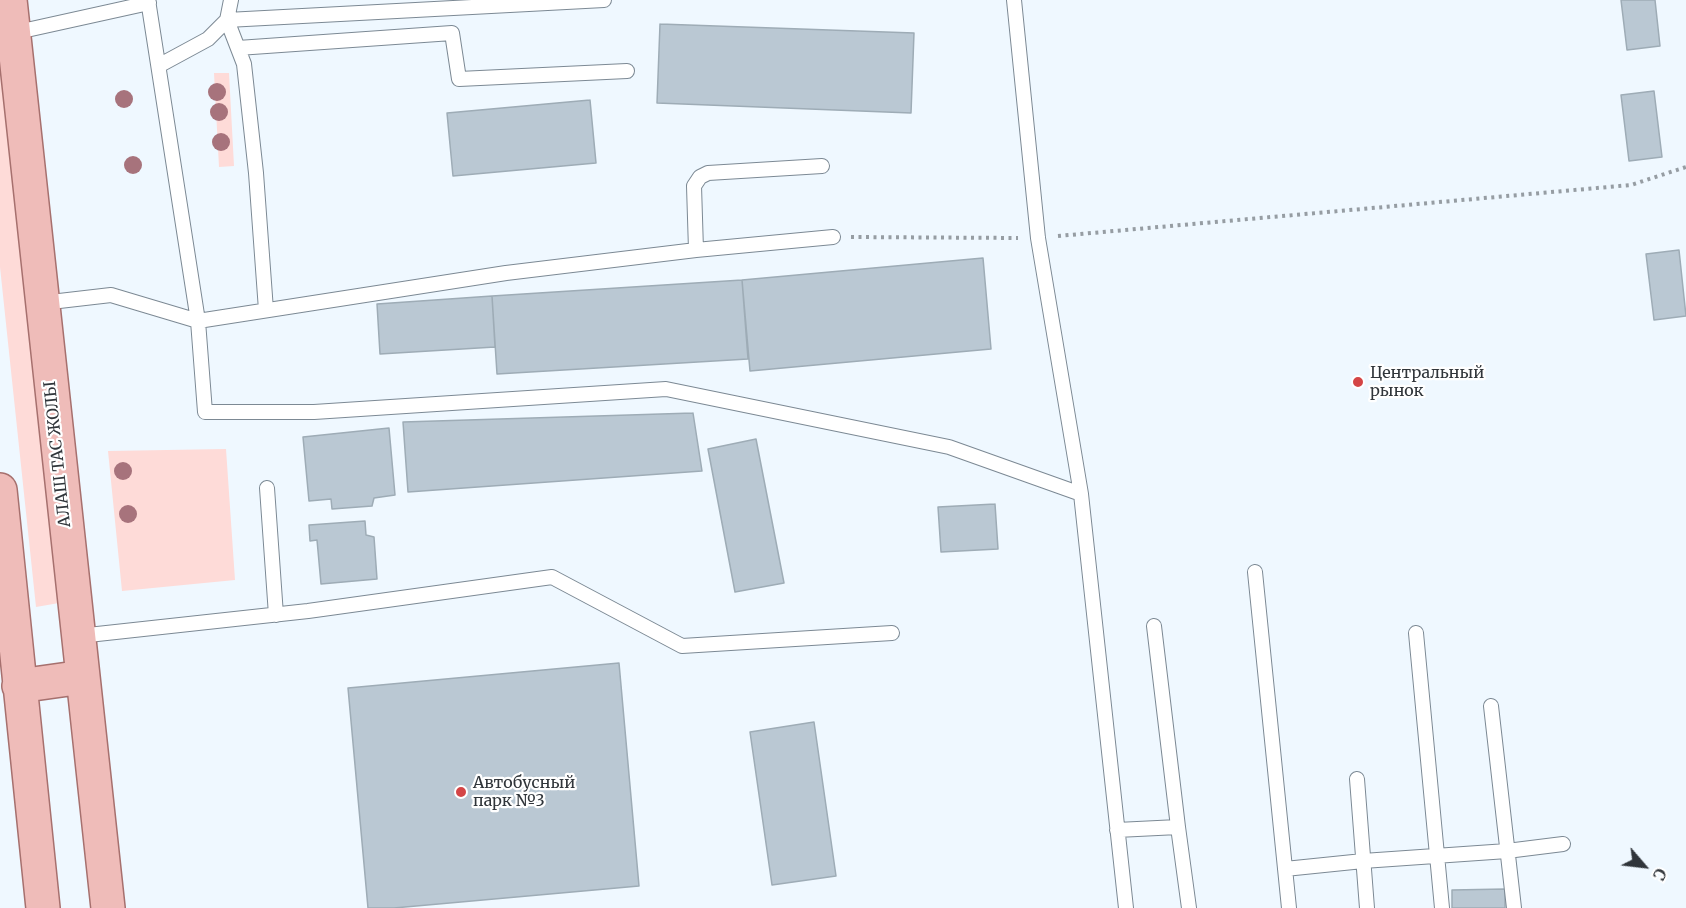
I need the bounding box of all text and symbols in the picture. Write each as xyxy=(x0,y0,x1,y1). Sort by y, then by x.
place label: Центральный рынок xyxy=(1370,363,1484,401)
marker: Центральный рынок xyxy=(1351,375,1365,389)
street label: АЛАШ ТАС ЖОЛЫ xyxy=(41,380,75,528)
place label: Автобусный парк №3 xyxy=(473,773,575,811)
marker: Автобусный парк №3 xyxy=(454,785,468,799)
north arrow xyxy=(1614,836,1674,896)
text: С xyxy=(1649,865,1671,884)

